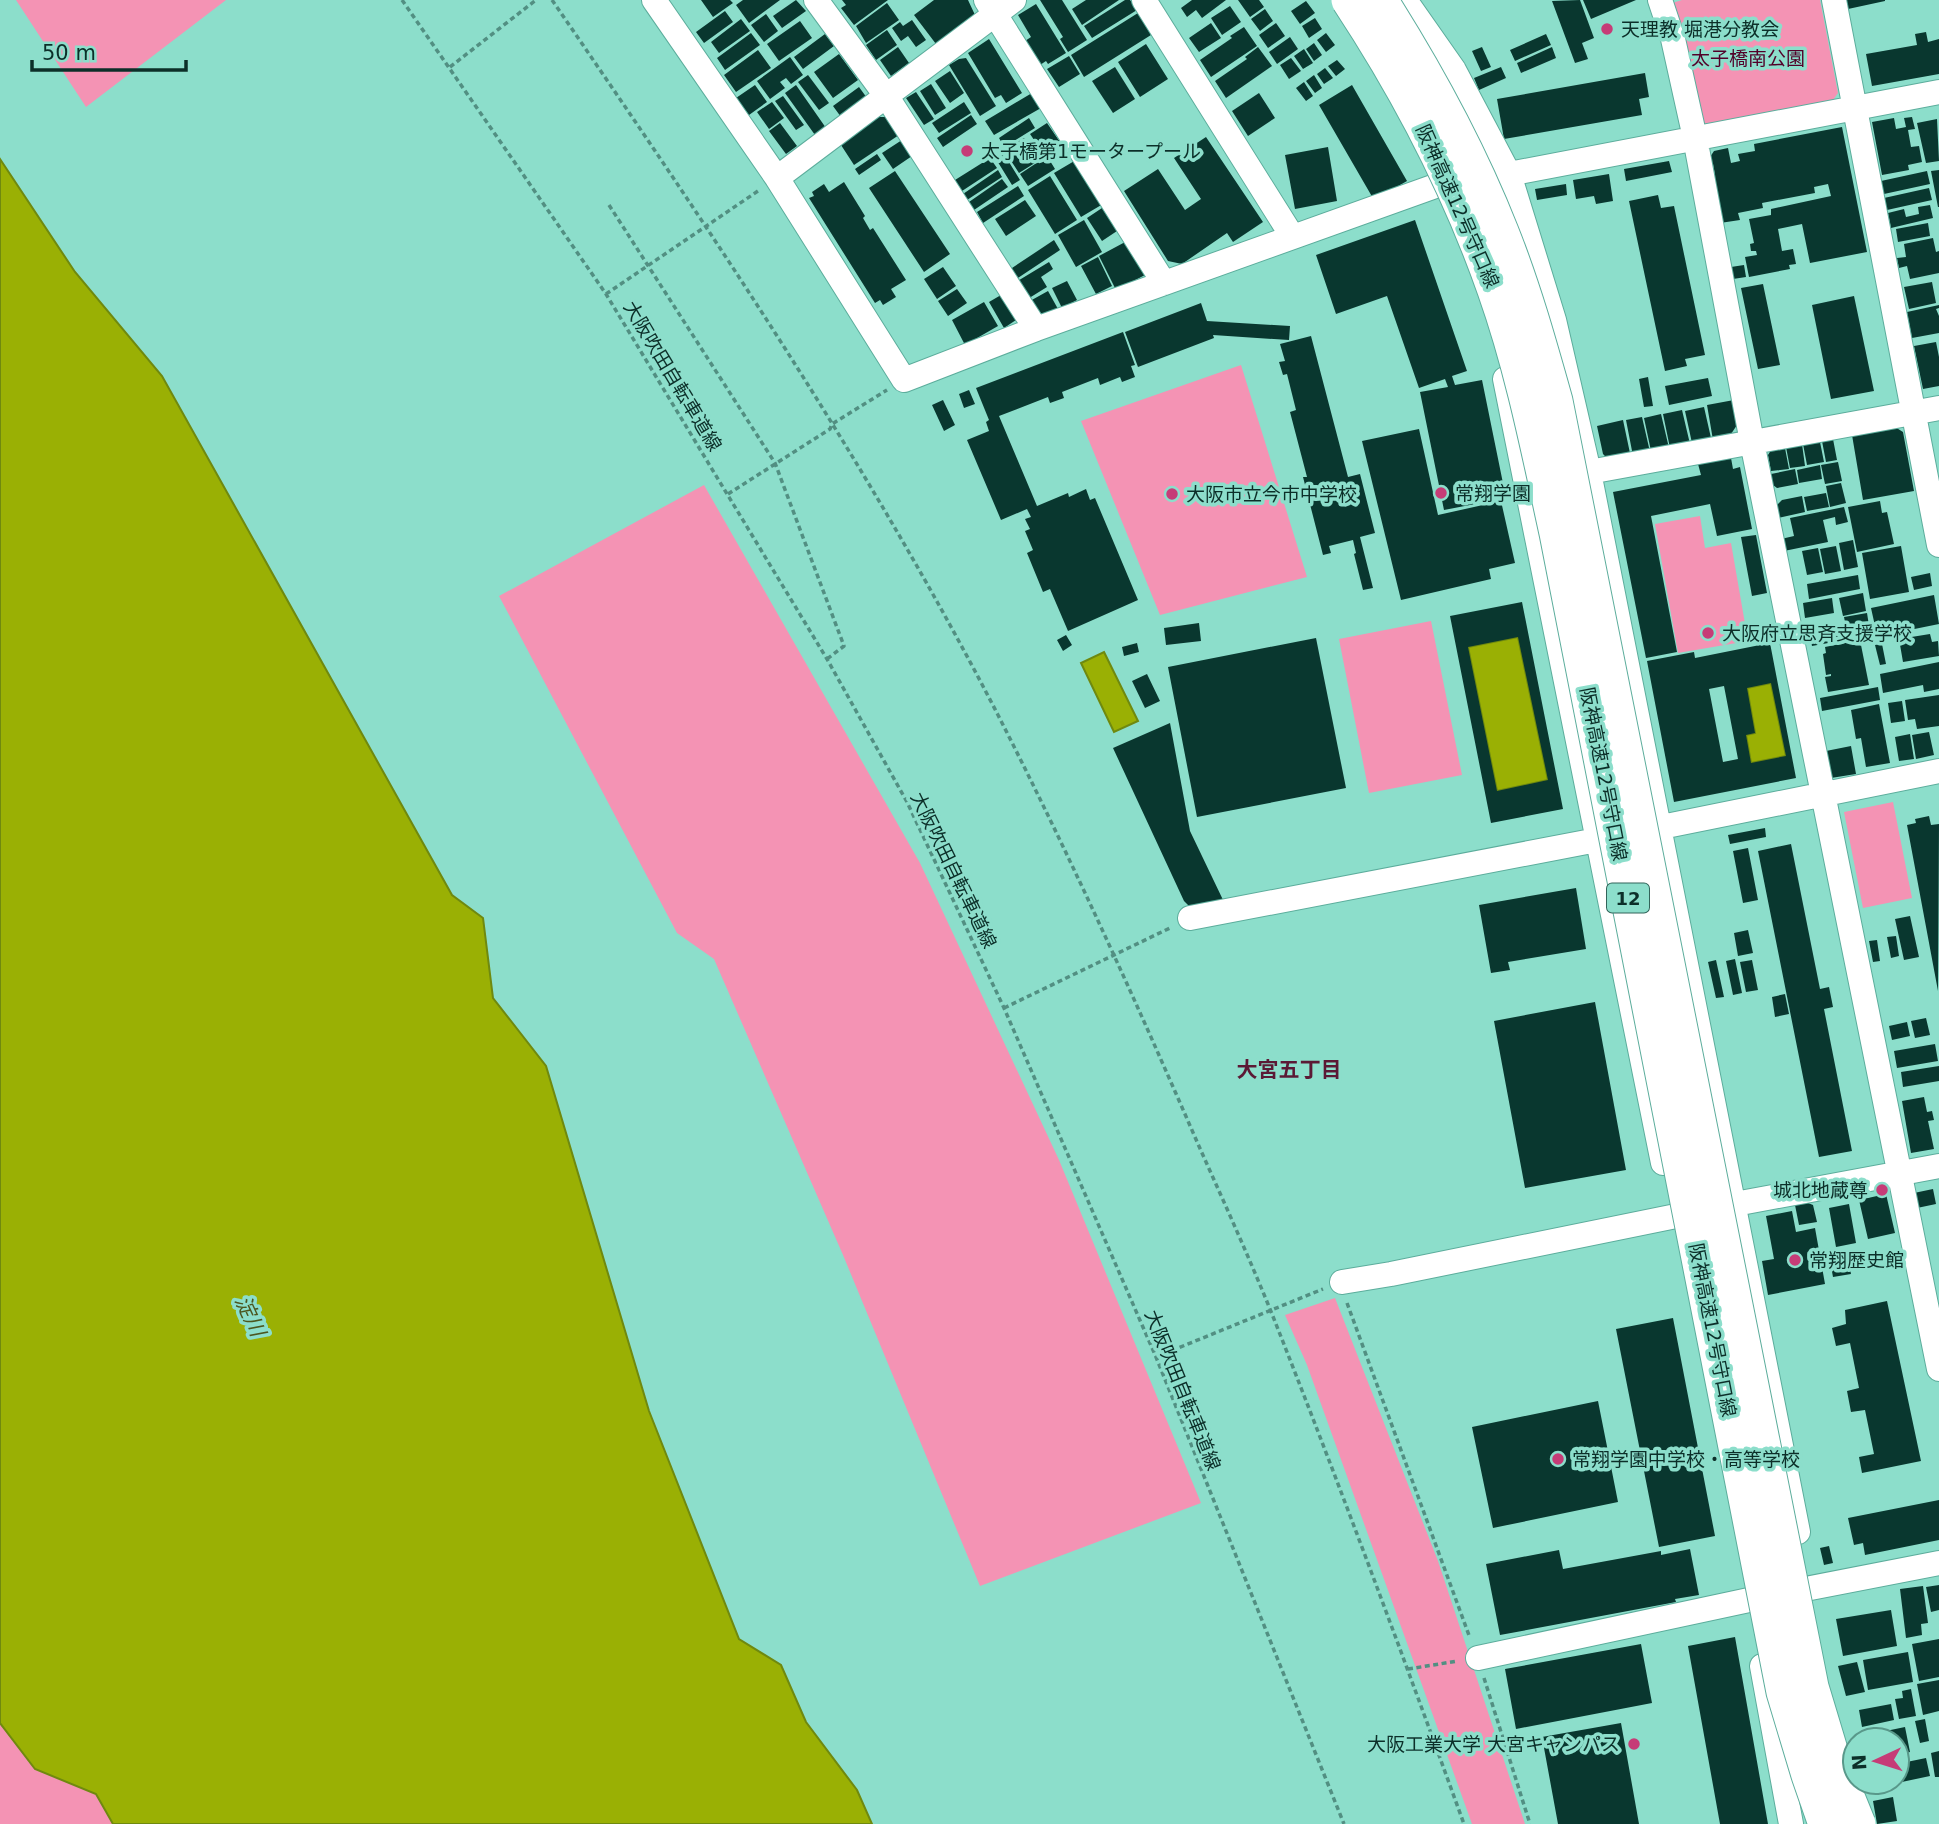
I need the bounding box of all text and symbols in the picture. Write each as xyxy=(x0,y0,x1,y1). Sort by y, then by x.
place label: 天理教 堀港分教会 xyxy=(1621,18,1779,40)
marker: 天理教 堀港分教会 xyxy=(1599,21,1615,37)
scale bar xyxy=(32,28,186,72)
text: 50 m xyxy=(42,41,96,65)
park label: 太子橋南公園 xyxy=(1691,47,1805,69)
street label: 阪神高速12号守口線 xyxy=(1412,121,1504,291)
place label: 太子橋第1モータープール xyxy=(981,140,1201,162)
marker: 太子橋第1モータープール xyxy=(959,143,975,159)
street label: 大阪吹田自転車道線 xyxy=(620,297,726,455)
place label: 常翔学園 xyxy=(1455,482,1531,504)
place label: 大阪市立今市中学校 xyxy=(1186,483,1357,505)
marker: 常翔学園 xyxy=(1433,485,1449,501)
marker: 大阪市立今市中学校 xyxy=(1164,486,1180,502)
place label: 大阪府立思斉支援学校 xyxy=(1722,622,1912,644)
marker: 大阪府立思斉支援学校 xyxy=(1700,625,1716,641)
street label: 阪神高速12号守口線 xyxy=(1576,685,1632,863)
street label: 大阪吹田自転車道線 xyxy=(907,788,1001,952)
road number: 12 xyxy=(1607,884,1649,912)
district label: 大宮五丁目 xyxy=(1237,1058,1342,1082)
place label: 城北地蔵尊 xyxy=(1773,1179,1868,1201)
marker: 城北地蔵尊 xyxy=(1874,1182,1890,1198)
street label: 阪神高速12号守口線 xyxy=(1685,1241,1741,1419)
place label: 常翔歴史館 xyxy=(1809,1249,1904,1271)
marker: 常翔歴史館 xyxy=(1787,1252,1803,1268)
water label: 淀川 xyxy=(230,1292,271,1342)
street label: 大阪吹田自転車道線 xyxy=(1141,1307,1225,1473)
place label: 常翔学園中学校・高等学校 xyxy=(1572,1448,1800,1470)
marker: 常翔学園中学校・高等学校 xyxy=(1550,1451,1566,1467)
north arrow xyxy=(1841,1726,1911,1796)
place label: 大阪工業大学 大宮キャンパス xyxy=(1367,1733,1620,1755)
marker: 大阪工業大学 大宮キャンパス xyxy=(1626,1736,1642,1752)
text: N xyxy=(1848,1753,1871,1771)

